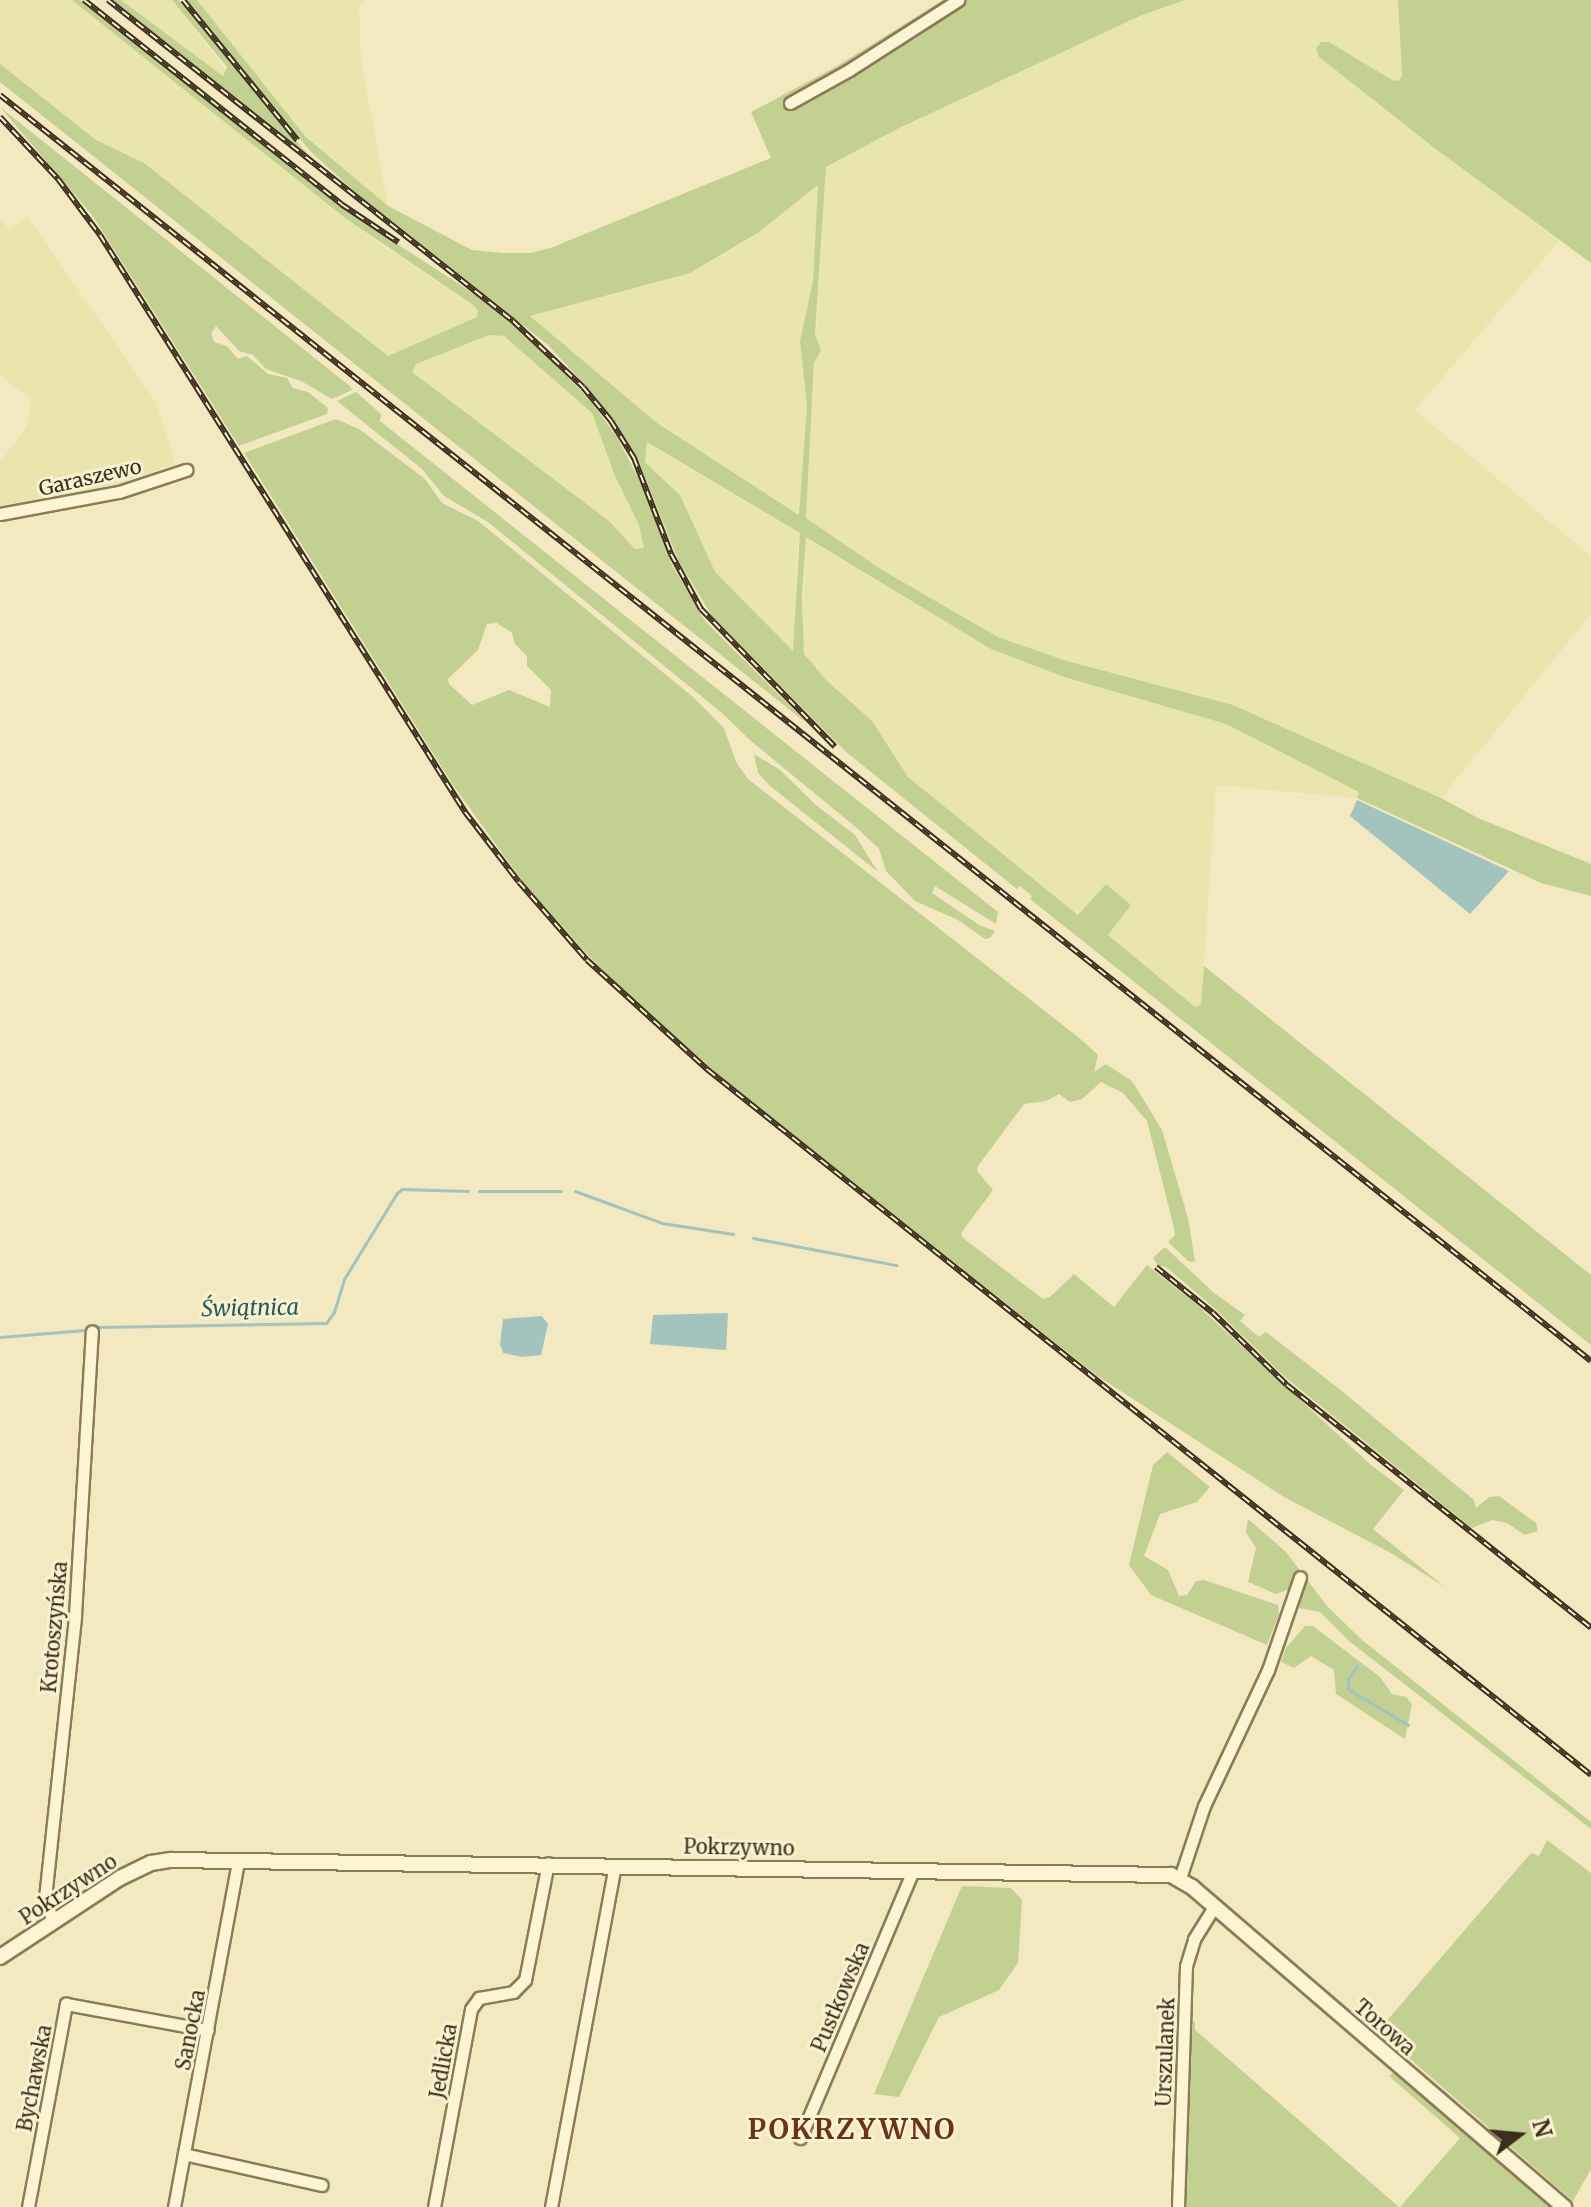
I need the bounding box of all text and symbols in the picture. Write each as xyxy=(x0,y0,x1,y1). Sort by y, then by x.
street label: Garaszewo xyxy=(36,454,144,500)
water label: Świątnica xyxy=(201,1294,299,1322)
street label: Krotoszyńska xyxy=(36,1560,72,1694)
street label: Pokrzywno xyxy=(683,1834,795,1860)
street label: Pokrzywno xyxy=(15,1849,121,1929)
street label: Pustkowska xyxy=(806,1939,874,2055)
street label: Sanocka xyxy=(170,1988,210,2072)
street label: Torowa xyxy=(1350,1994,1420,2060)
street label: Urszulanek xyxy=(1151,1997,1179,2107)
street label: Jedlicka xyxy=(425,2022,461,2100)
street label: Bychawska xyxy=(12,2023,56,2133)
north arrow xyxy=(1479,2095,1559,2175)
district label: POKRZYWNO xyxy=(747,2112,957,2146)
text: N xyxy=(1526,2116,1558,2141)

